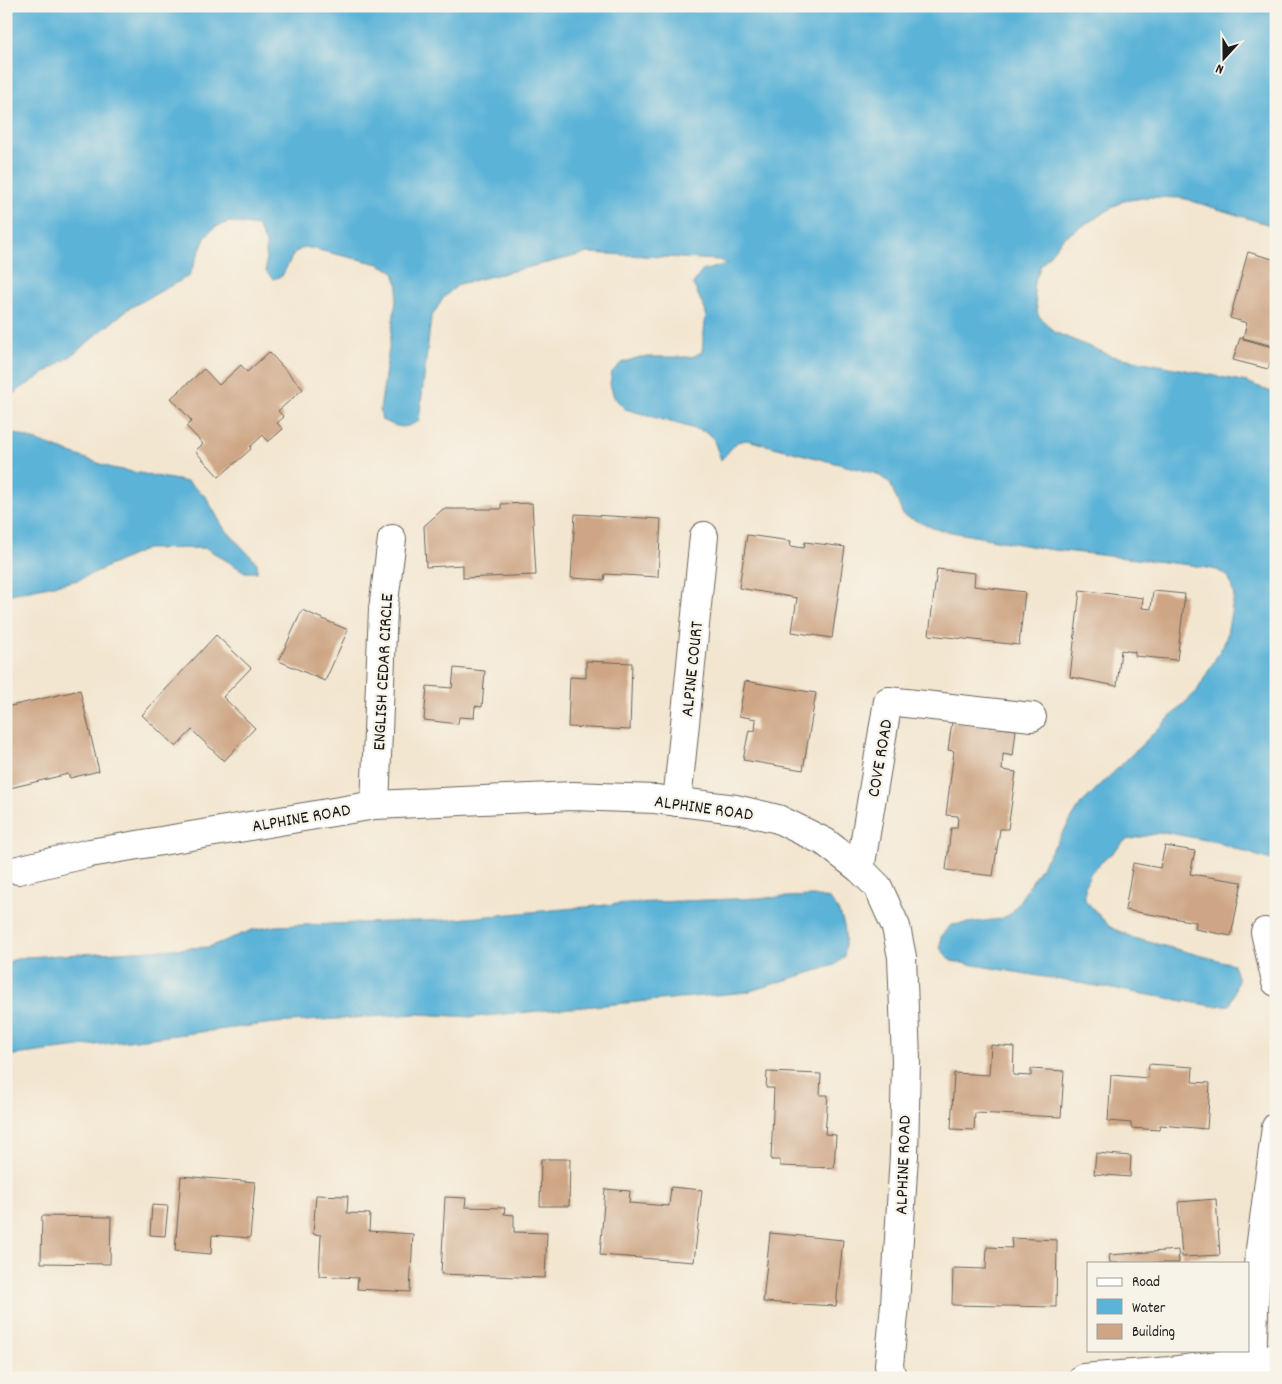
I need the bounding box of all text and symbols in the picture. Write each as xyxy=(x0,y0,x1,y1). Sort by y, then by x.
north arrow xyxy=(1200,32,1250,82)
text: N xyxy=(1213,58,1227,79)
street label: ENGLISH CEDAR CIRCLE xyxy=(368,593,401,751)
street label: ALPINE COURT xyxy=(676,620,711,718)
street label: COVE ROAD xyxy=(862,718,901,799)
street label: ALPHINE ROAD xyxy=(653,790,755,829)
street label: ALPHINE ROAD xyxy=(250,799,353,840)
street label: ALPHINE ROAD xyxy=(890,1115,919,1215)
legend xyxy=(1087,1262,1250,1352)
text: Road xyxy=(1132,1272,1160,1294)
text: Water xyxy=(1132,1298,1166,1320)
text: Building xyxy=(1132,1322,1175,1344)

